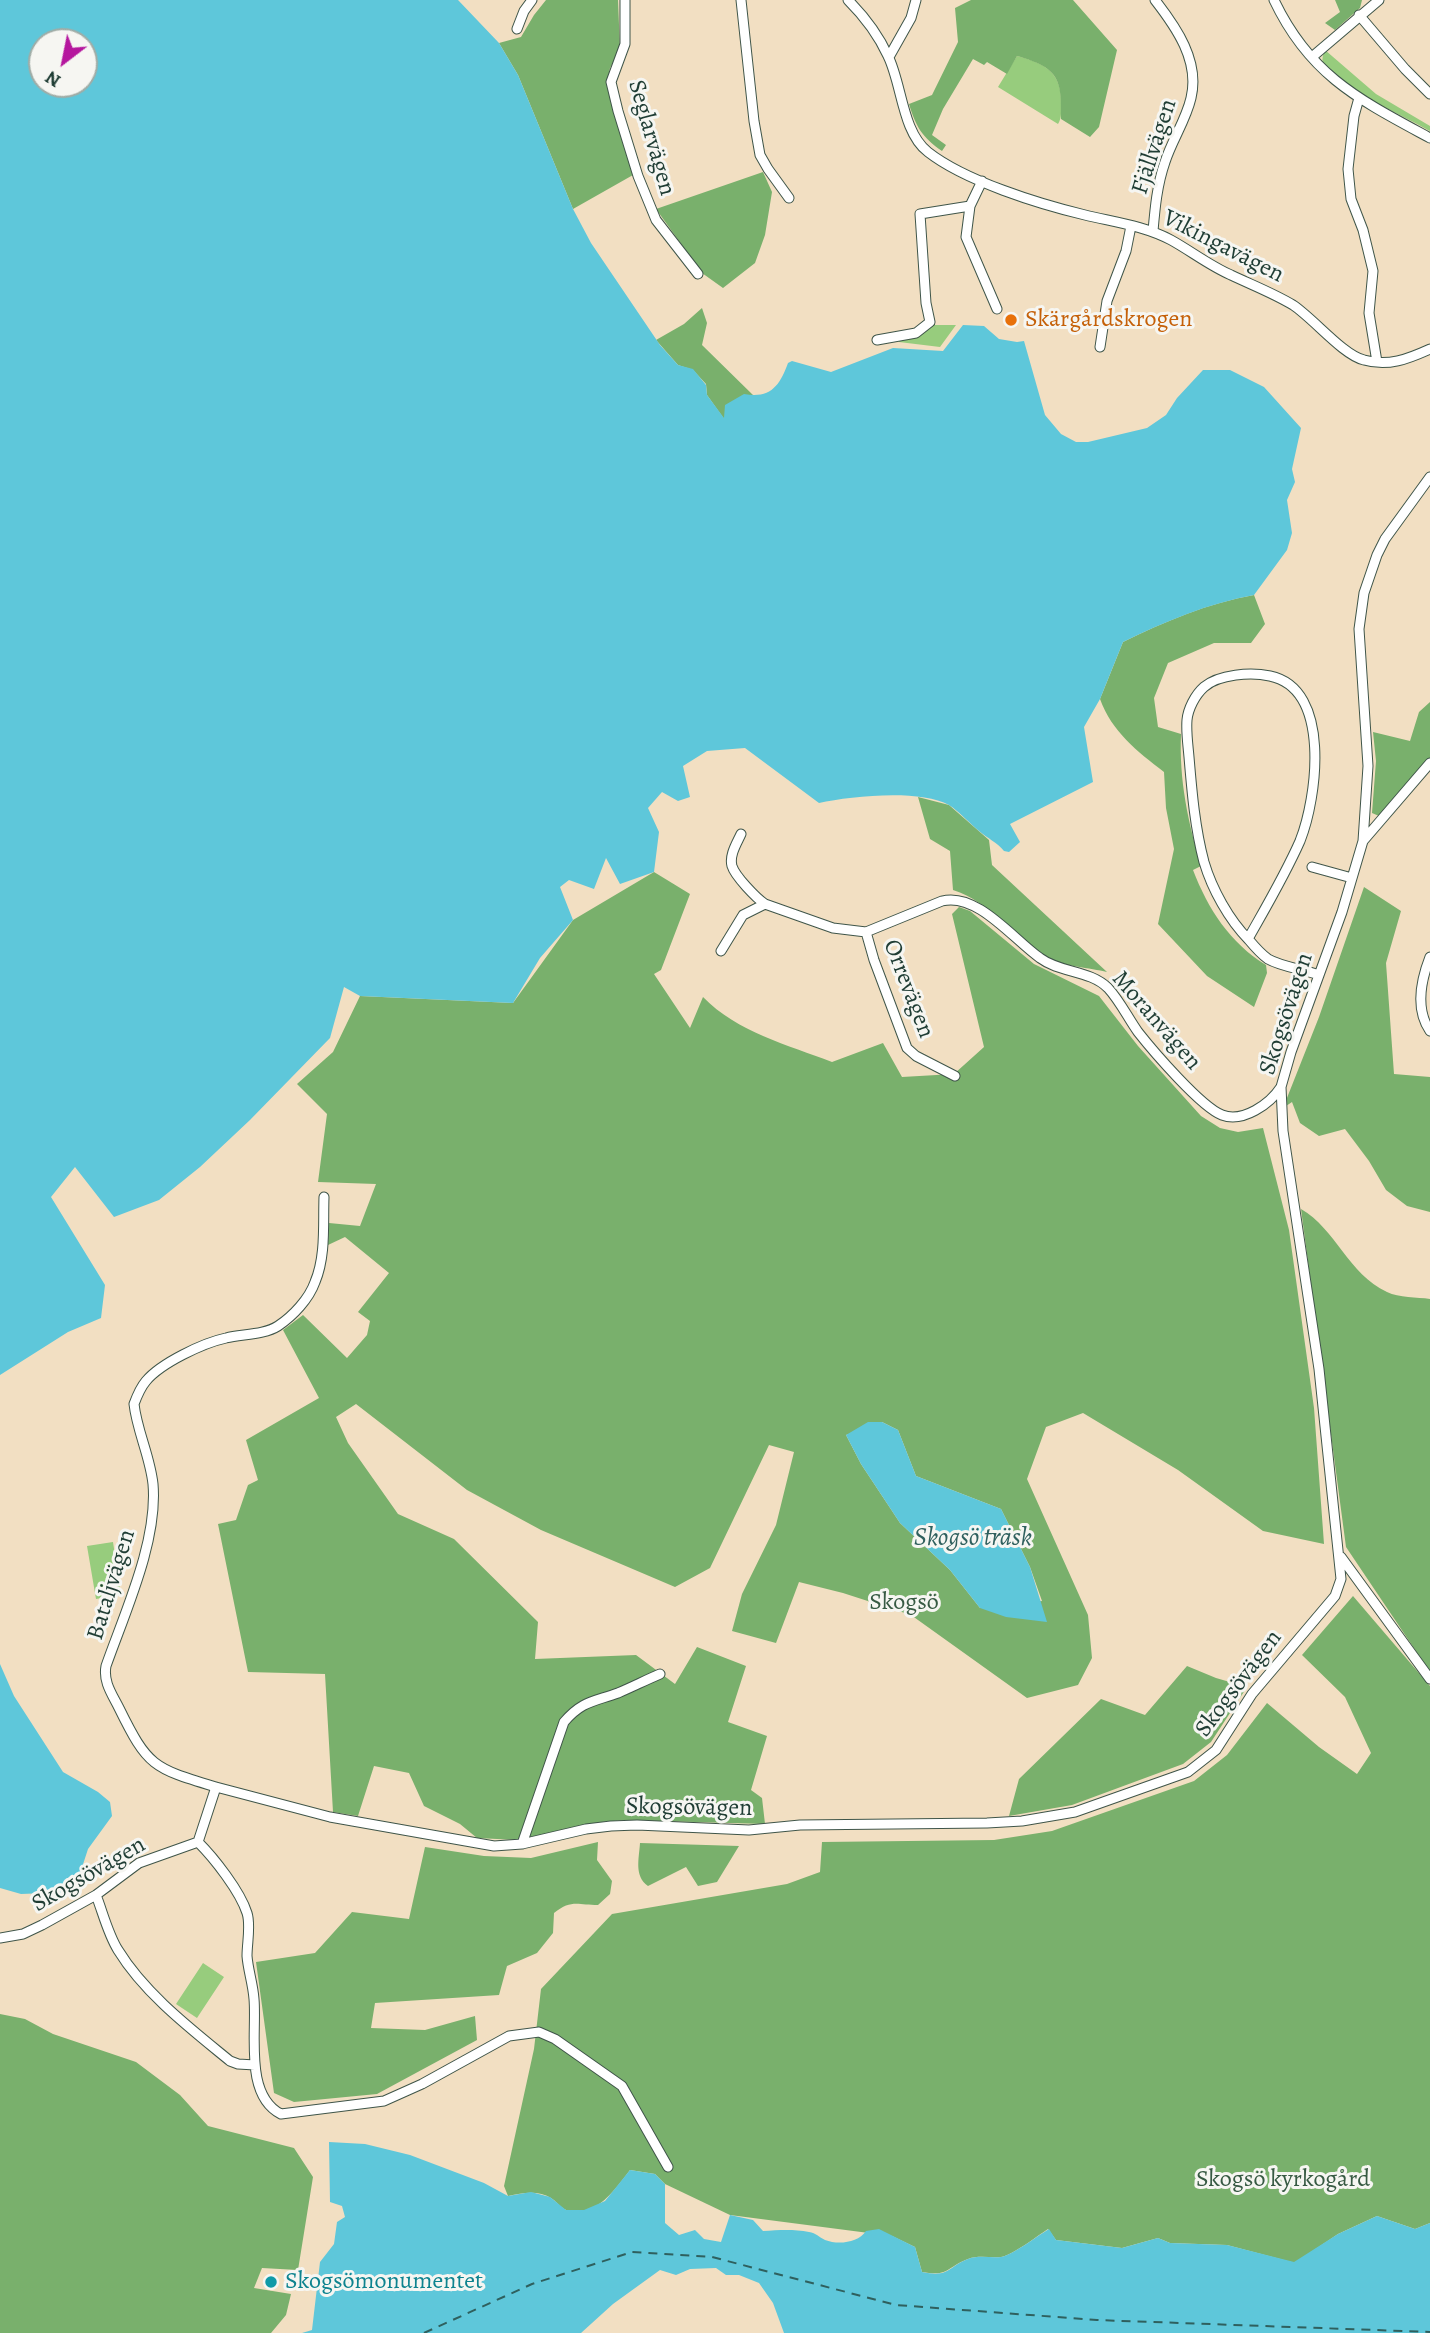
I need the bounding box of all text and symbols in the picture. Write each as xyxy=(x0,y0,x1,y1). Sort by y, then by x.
north arrow xyxy=(28,28,98,98)
text: N xyxy=(40,64,66,94)
street label: Seglarvägen xyxy=(621,77,681,199)
street label: Fjällvägen xyxy=(1126,96,1184,198)
street label: Vikingavägen xyxy=(1158,204,1288,290)
place label: Skärgårdskrogen xyxy=(1025,306,1192,334)
marker: Skärgårdskrogen xyxy=(1003,312,1019,328)
street label: Orrevägen xyxy=(876,936,940,1042)
street label: Skogsövägen xyxy=(1254,949,1320,1079)
street label: Moranvägen xyxy=(1105,966,1207,1076)
water label: Skogsö träsk xyxy=(914,1523,1032,1555)
street label: Bataljvägen xyxy=(82,1526,142,1644)
park label: Skogsö xyxy=(869,1589,939,1617)
street label: Skogsövägen xyxy=(1189,1625,1289,1743)
street label: Skogsövägen xyxy=(625,1792,753,1824)
street label: Skogsövägen xyxy=(27,1831,151,1919)
park label: Skogsö kyrkogård xyxy=(1196,2166,1370,2194)
place label: Skogsömonumentet xyxy=(285,2268,483,2296)
marker: Skogsömonumentet xyxy=(263,2274,279,2290)

